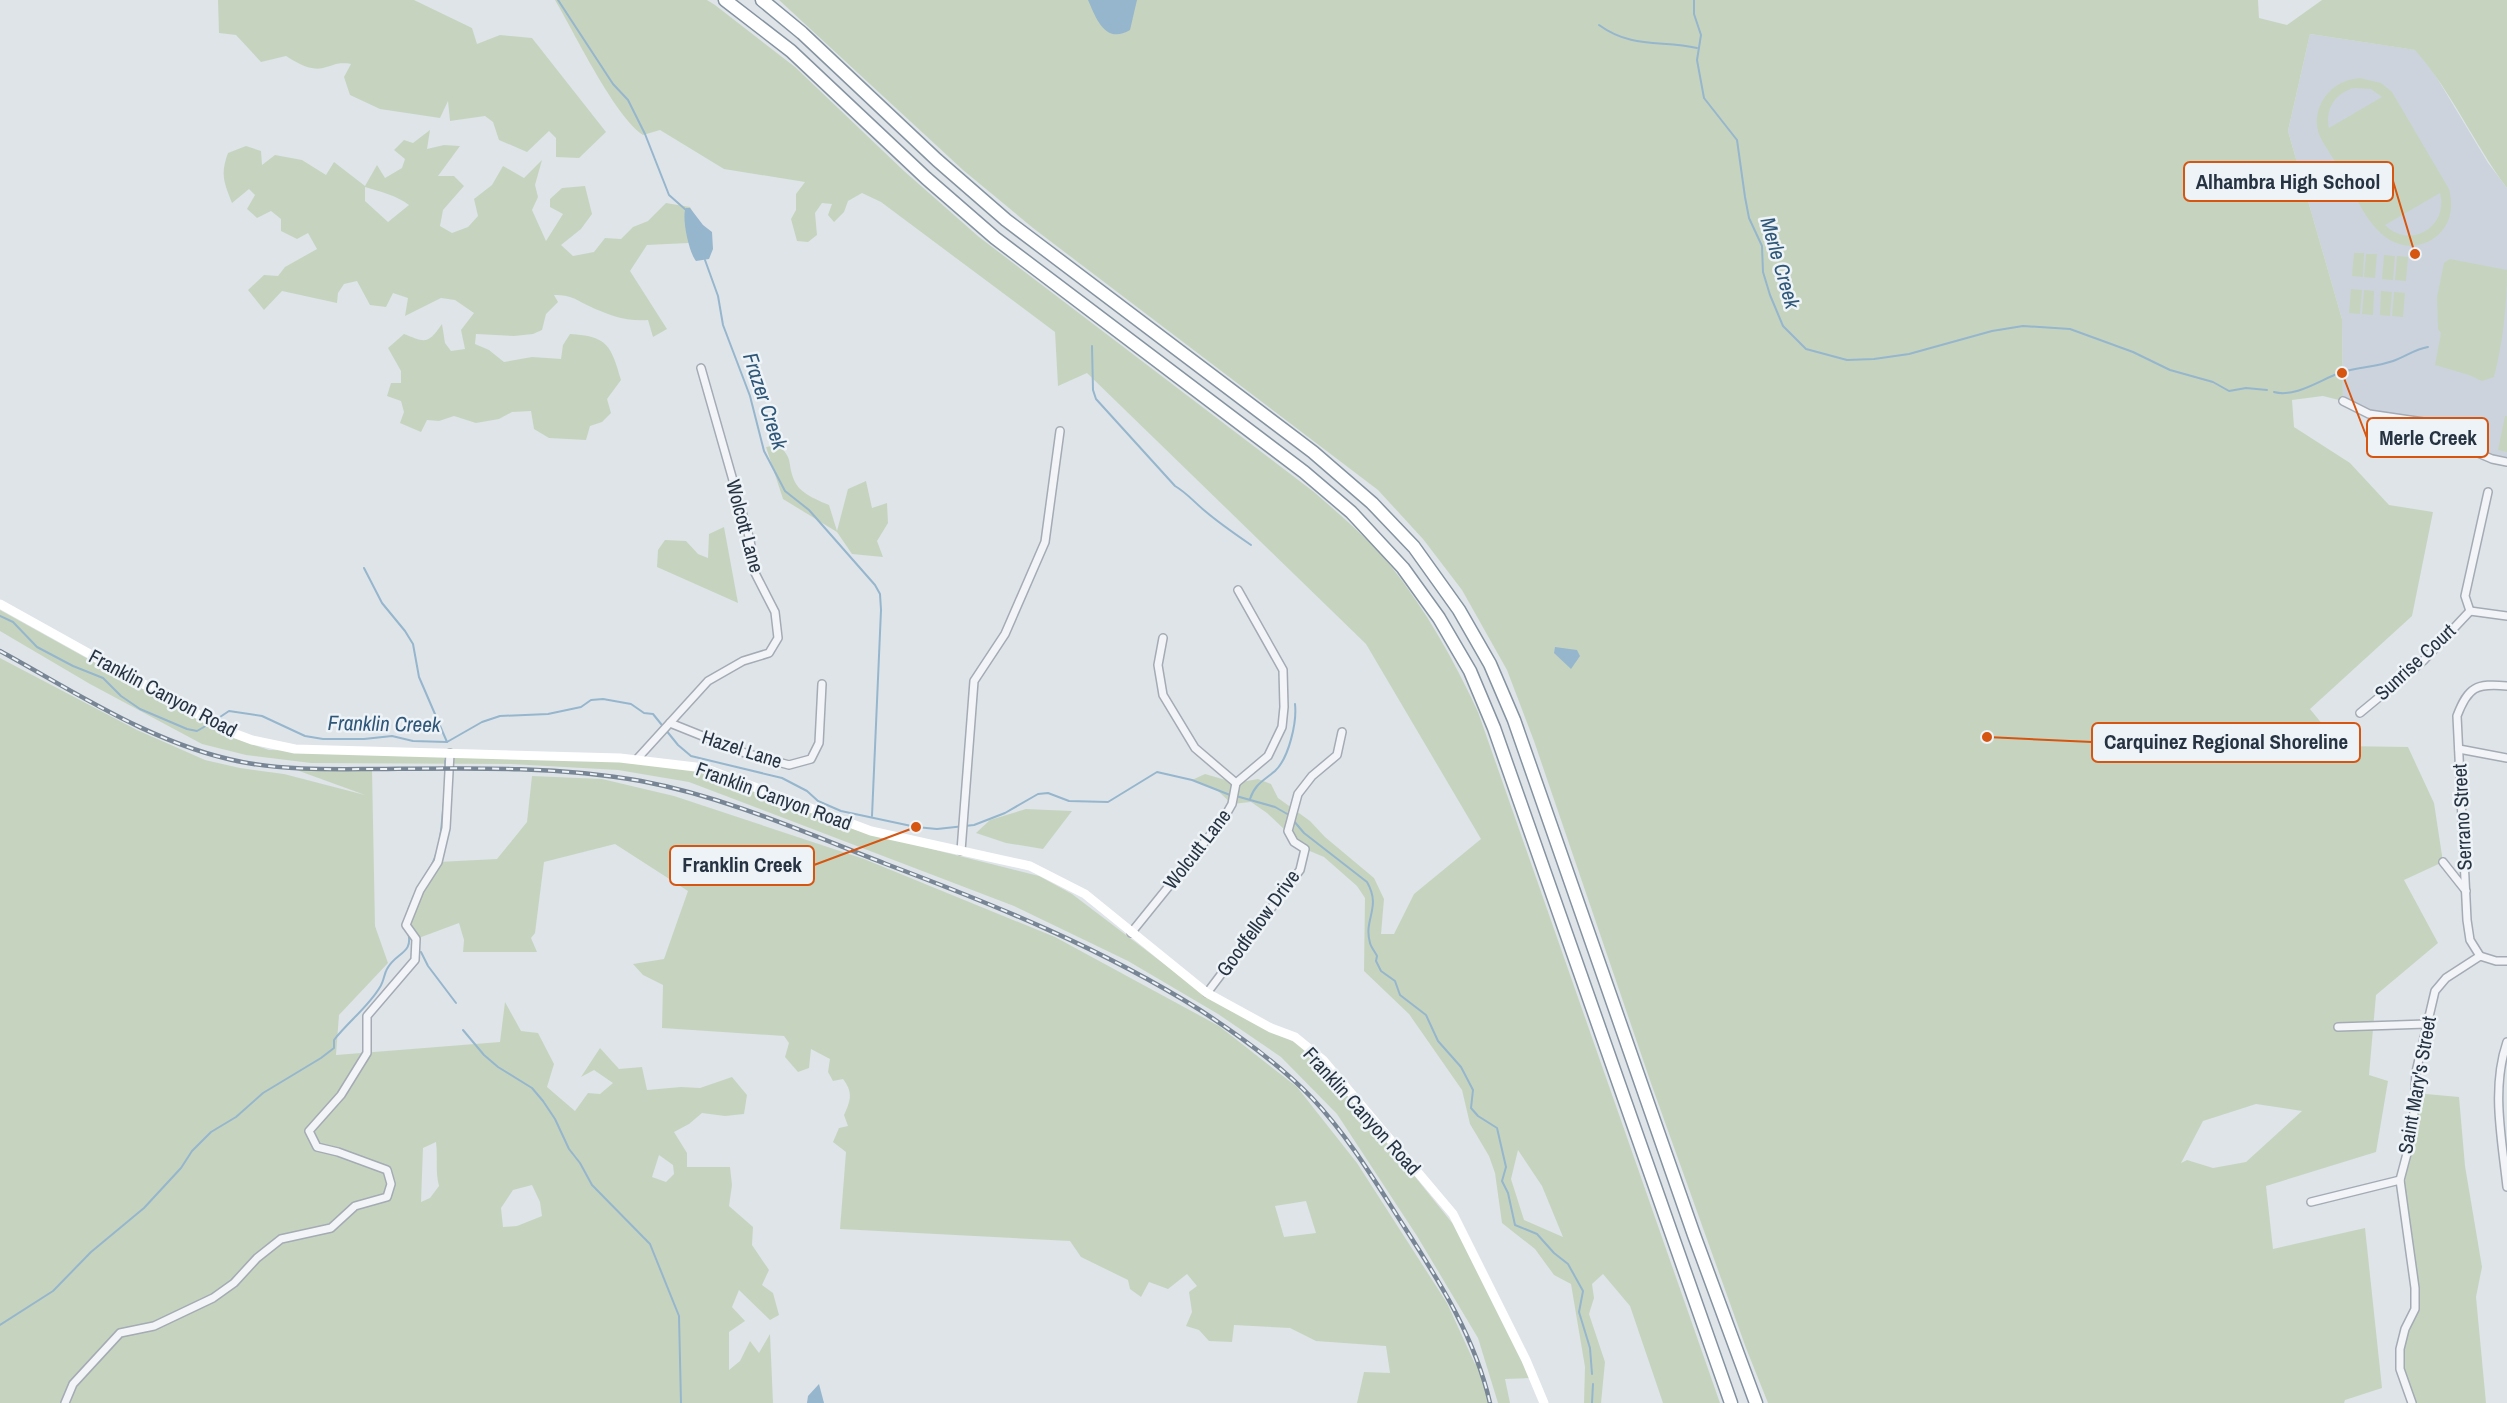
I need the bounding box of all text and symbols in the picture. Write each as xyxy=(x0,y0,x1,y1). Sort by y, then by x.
callout: Alhambra High School xyxy=(2184,162,2393,201)
text: Alhambra High School xyxy=(2196,167,2380,196)
water label: Merle Creek xyxy=(1754,214,1808,313)
water label: Frazer Creek xyxy=(736,349,795,454)
callout: Merle Creek xyxy=(2367,418,2488,457)
text: Merle Creek xyxy=(2379,423,2477,452)
street label: Wolcott Lane xyxy=(720,476,771,575)
street label: Sunrise Court xyxy=(2368,617,2461,706)
street label: Franklin Canyon Road xyxy=(84,642,242,743)
water label: Franklin Creek xyxy=(327,708,442,739)
street label: Hazel Lane xyxy=(699,723,786,774)
callout: Carquinez Regional Shoreline xyxy=(2092,723,2360,762)
text: Carquinez Regional Shoreline xyxy=(2104,727,2348,756)
street label: Franklin Canyon Road xyxy=(692,755,856,836)
street label: Serrano Street xyxy=(2445,763,2478,871)
street label: Wolcutt Lane xyxy=(1157,803,1237,895)
callout: Franklin Creek xyxy=(670,846,814,885)
text: Franklin Creek xyxy=(682,850,802,879)
street label: Goodfellow Drive xyxy=(1210,864,1305,982)
street label: Saint Mary's Street xyxy=(2391,1014,2442,1156)
street label: Franklin Canyon Road xyxy=(1297,1041,1427,1181)

